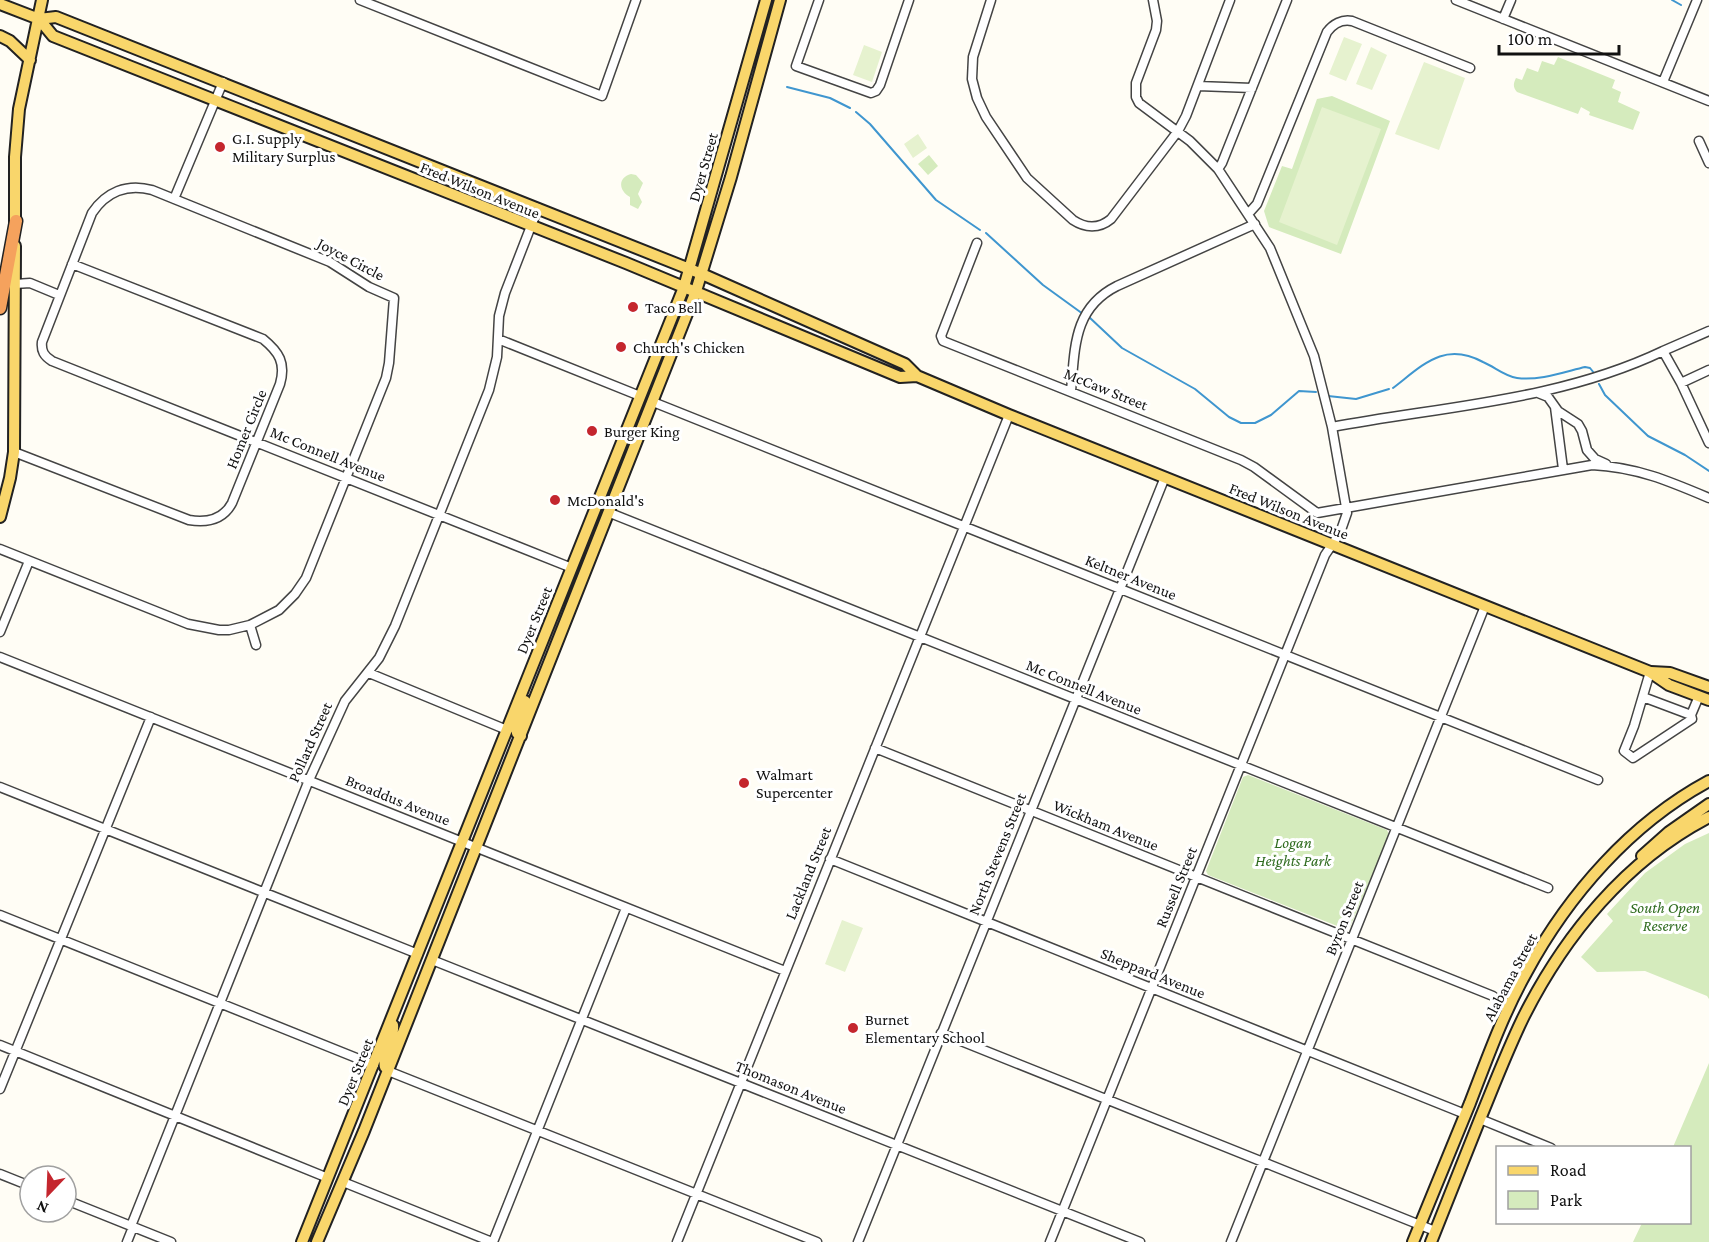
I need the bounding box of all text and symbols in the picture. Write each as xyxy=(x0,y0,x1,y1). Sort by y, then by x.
scale bar xyxy=(1499,18,1619,56)
text: 100 m xyxy=(1508,29,1553,49)
place label: G.I. Supply Military Surplus xyxy=(232,130,336,166)
street label: Dyer Street xyxy=(685,130,722,204)
marker: G.I. Supply Military Surplus xyxy=(213,140,227,154)
street label: Fred Wilson Avenue xyxy=(418,158,542,222)
street label: Joyce Circle xyxy=(312,233,387,285)
place label: Taco Bell xyxy=(645,299,702,316)
marker: Taco Bell xyxy=(626,300,640,314)
place label: Church's Chicken xyxy=(633,339,745,356)
marker: Church's Chicken xyxy=(614,340,628,354)
street label: McCaw Street xyxy=(1062,364,1151,414)
street label: Homer Circle xyxy=(222,387,270,471)
street label: Mc Connell Avenue xyxy=(268,423,388,485)
place label: Burger King xyxy=(604,423,680,441)
marker: Burger King xyxy=(585,424,599,438)
street label: Fred Wilson Avenue xyxy=(1227,479,1351,543)
place label: McDonald's xyxy=(567,492,644,509)
marker: McDonald's xyxy=(548,493,562,507)
street label: Keltner Avenue xyxy=(1083,551,1179,603)
street label: Dyer Street xyxy=(513,583,556,657)
street label: Mc Connell Avenue xyxy=(1024,656,1144,718)
street label: Pollard Street xyxy=(285,699,335,785)
place label: Walmart Supercenter xyxy=(756,766,833,802)
street label: Broaddus Avenue xyxy=(343,771,453,829)
marker: Walmart Supercenter xyxy=(737,776,751,790)
street label: North Stevens Street xyxy=(965,790,1030,918)
street label: Wickham Avenue xyxy=(1051,796,1161,854)
street label: Lackland Street xyxy=(782,823,835,922)
park label: Logan Heights Park xyxy=(1255,834,1332,870)
street label: Russell Street xyxy=(1152,843,1200,930)
street label: Byron Street xyxy=(1321,878,1368,958)
park label: South Open Reserve xyxy=(1630,899,1700,934)
street label: Alabama Street xyxy=(1480,930,1541,1024)
street label: Sheppard Avenue xyxy=(1098,944,1208,1003)
place label: Burnet Elementary School xyxy=(865,1011,985,1047)
marker: Burnet Elementary School xyxy=(846,1021,860,1035)
street label: Dyer Street xyxy=(334,1035,377,1109)
street label: Thomason Avenue xyxy=(733,1057,849,1117)
legend xyxy=(1496,1146,1691,1224)
text: Road xyxy=(1550,1160,1587,1180)
north arrow xyxy=(18,1164,78,1224)
text: Park xyxy=(1550,1190,1582,1210)
text: N xyxy=(34,1197,51,1217)

